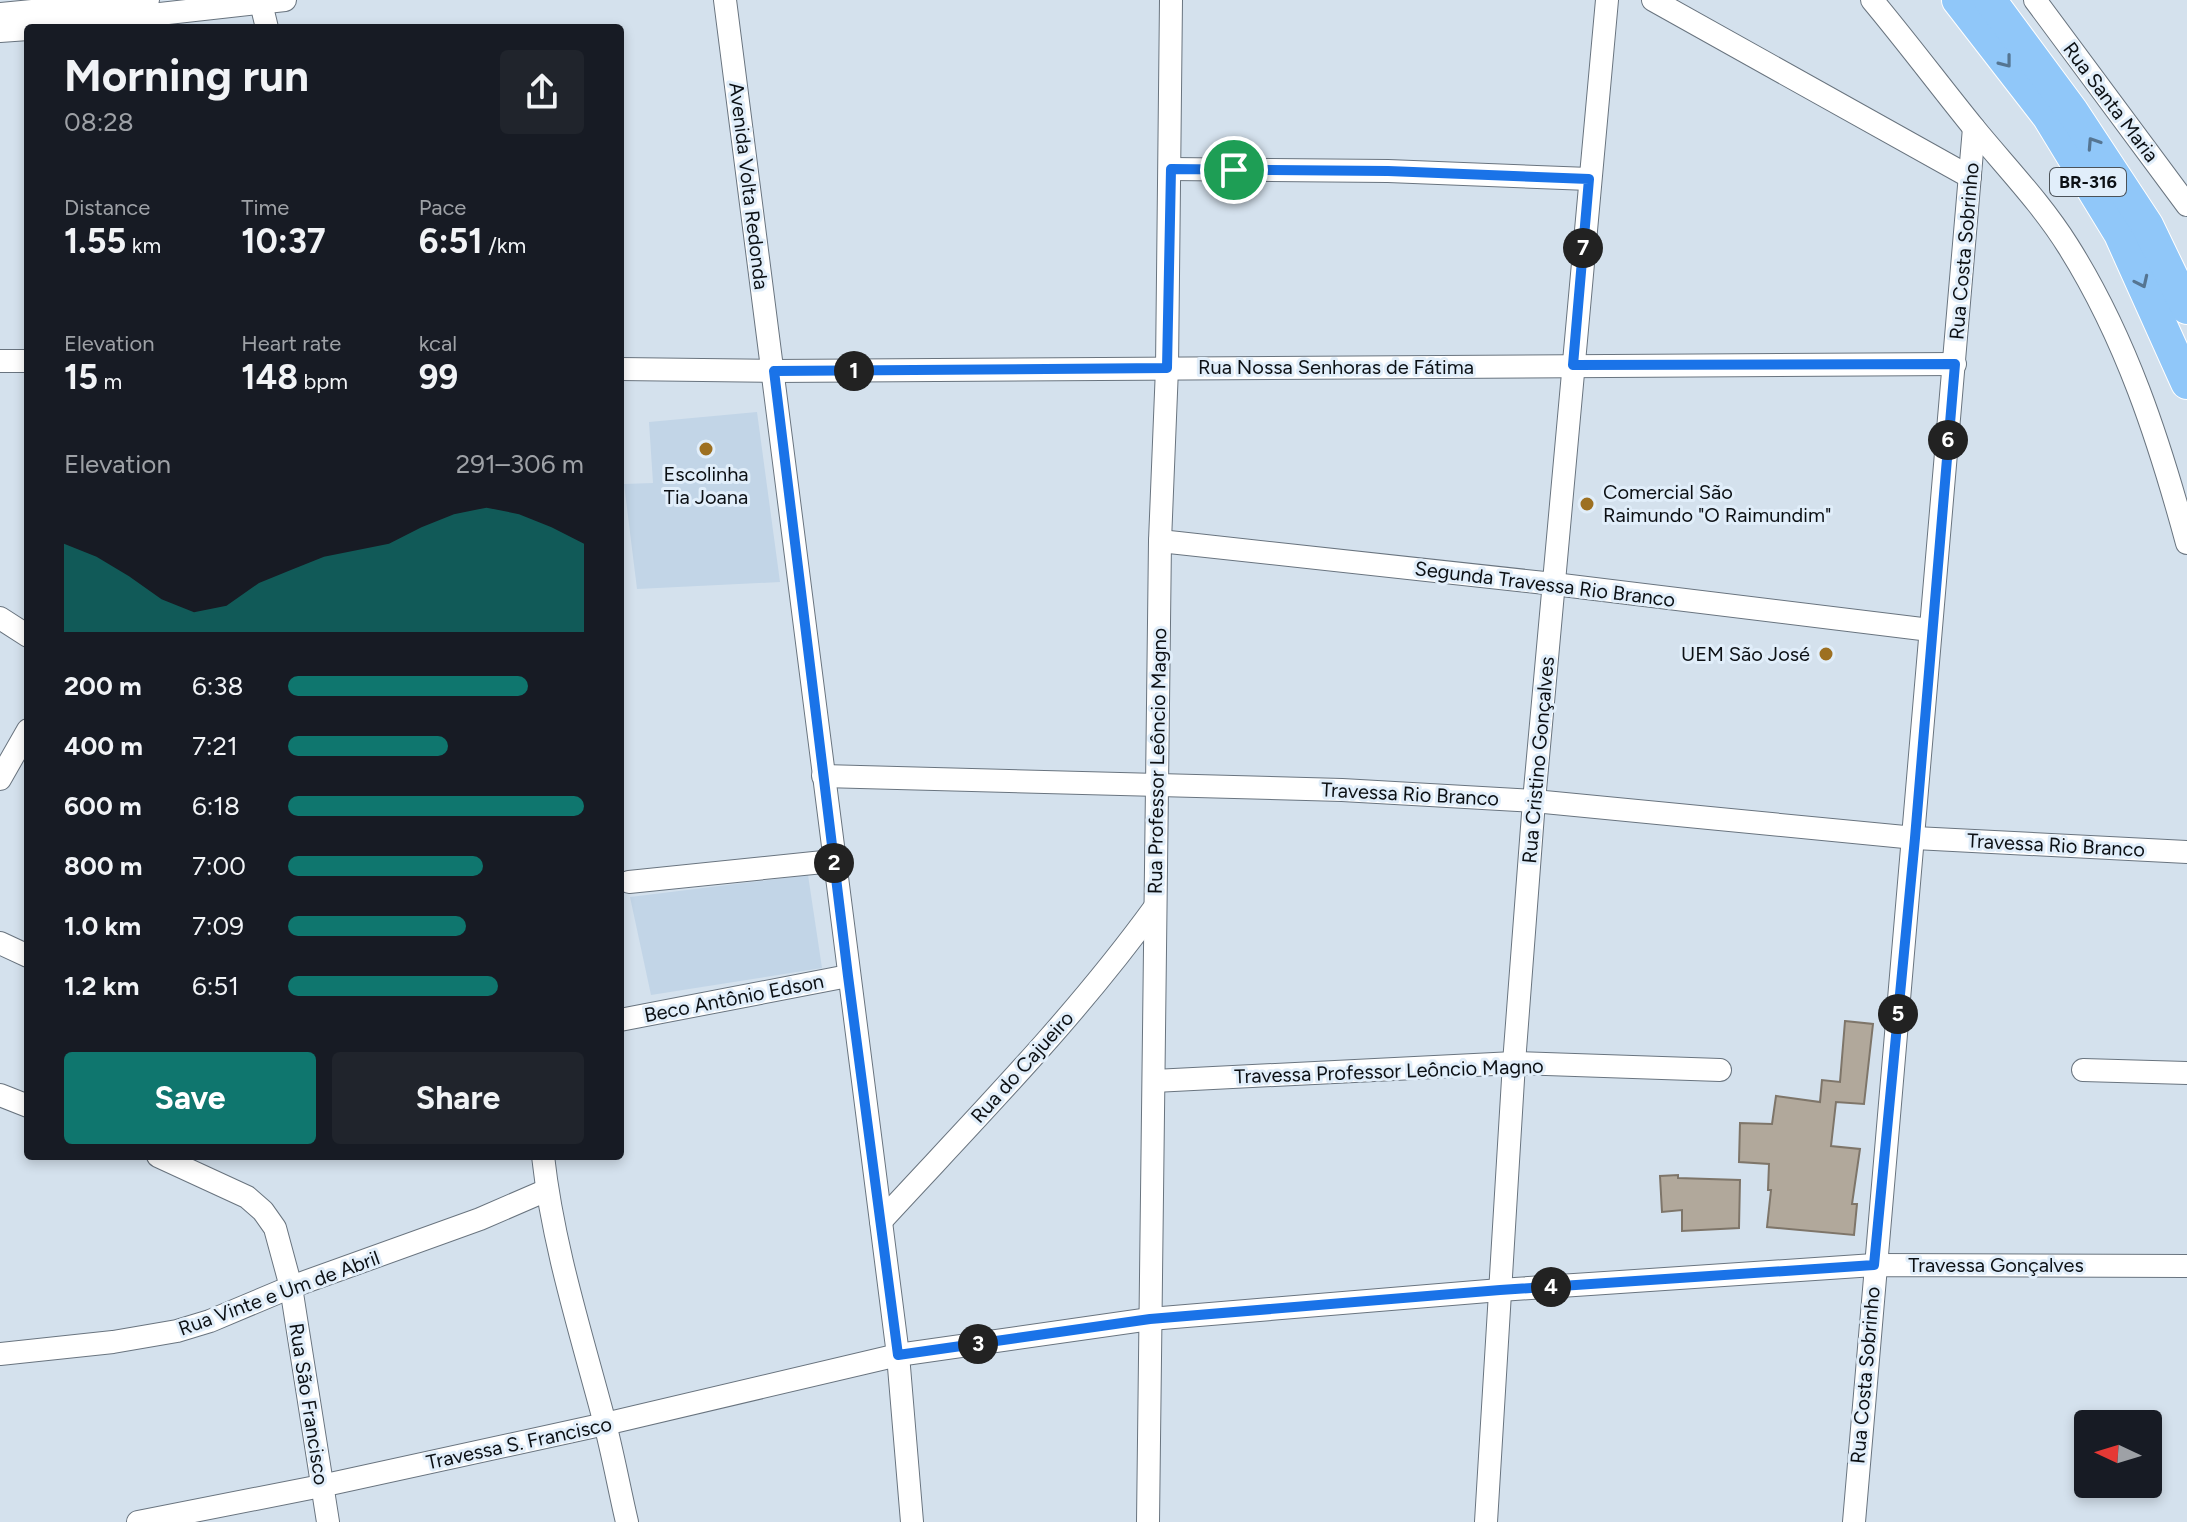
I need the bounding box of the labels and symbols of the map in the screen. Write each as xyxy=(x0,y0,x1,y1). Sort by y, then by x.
street label: Rua Santa Maria xyxy=(2058,37,2164,167)
one-way arrow xyxy=(1997,53,2011,68)
street label: Avenida Volta Redonda xyxy=(724,81,774,291)
pin xyxy=(1200,136,1268,204)
one-way arrow xyxy=(2088,137,2103,152)
street label: Rua Costa Sobrinho xyxy=(1944,161,1984,341)
road number: BR-316 xyxy=(2050,168,2126,196)
pin: 7 xyxy=(1563,228,1603,268)
one-way arrow xyxy=(2132,274,2148,289)
pin: 1 xyxy=(834,351,874,391)
street label: Rua Nossa Senhoras de Fátima xyxy=(1198,355,1474,379)
pin: 6 xyxy=(1928,420,1968,460)
marker: Escolinha Tia Joana xyxy=(697,440,715,458)
place label: Escolinha Tia Joana xyxy=(663,462,749,509)
place label: Comercial São Raimundo "O Raimundim" xyxy=(1603,480,1831,527)
marker: Comercial São Raimundo "O Raimundim" xyxy=(1578,495,1596,513)
street label: Segunda Travessa Rio Branco xyxy=(1413,556,1677,612)
street label: Rua Professor Leôncio Magno xyxy=(1143,628,1171,894)
place label: UEM São José xyxy=(1681,642,1810,666)
marker: UEM São José xyxy=(1817,645,1835,663)
street label: Rua Cristino Gonçalves xyxy=(1517,656,1559,864)
street label: Travessa Rio Branco xyxy=(1320,777,1500,811)
street label: Travessa Rio Branco xyxy=(1966,828,2146,862)
pin: 2 xyxy=(814,843,854,883)
street label: Beco Antônio Edson xyxy=(642,969,826,1027)
pin: 5 xyxy=(1878,994,1918,1034)
street label: Rua do Cajueiro xyxy=(966,1006,1078,1128)
street label: Travessa Professor Leôncio Magno xyxy=(1234,1054,1544,1088)
street label: Rua Vinte e Um de Abril xyxy=(175,1245,383,1341)
street label: Travessa Gonçalves xyxy=(1908,1253,2084,1277)
pin: 4 xyxy=(1531,1267,1571,1307)
street label: Rua Costa Sobrinho xyxy=(1845,1285,1885,1465)
street label: Rua São Francisco xyxy=(284,1321,334,1487)
pin: 3 xyxy=(958,1324,998,1364)
north arrow xyxy=(2074,1410,2162,1498)
street label: Travessa S. Francisco xyxy=(424,1412,614,1474)

